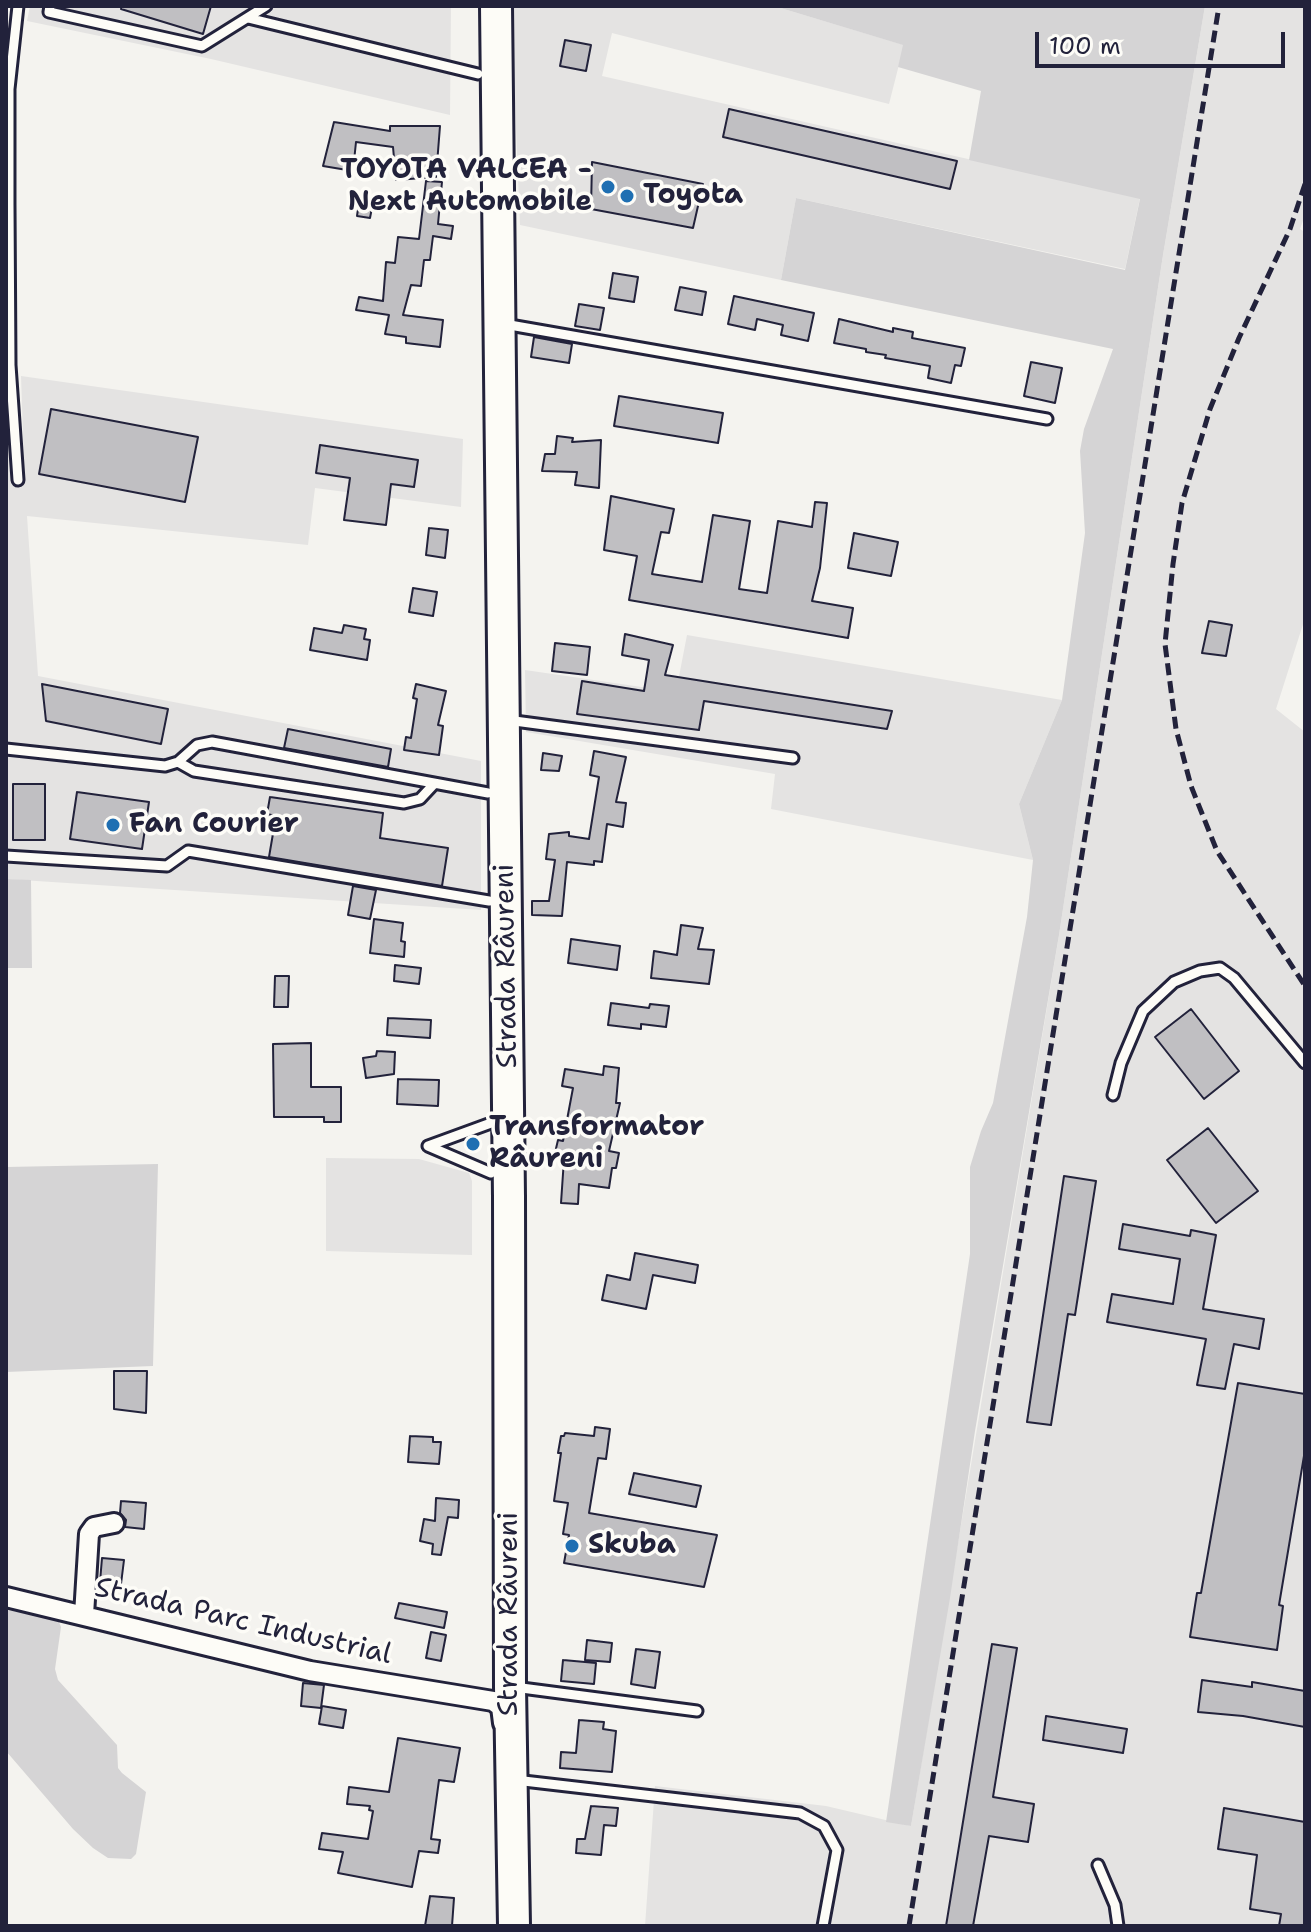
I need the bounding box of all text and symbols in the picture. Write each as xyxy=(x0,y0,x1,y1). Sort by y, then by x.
scale bar xyxy=(1039,16,1289,66)
text: 100 m xyxy=(1049,30,1121,62)
place label: TOYOTA VALCEA - Next Automobile xyxy=(340,154,592,220)
marker: TOYOTA VALCEA - Next Automobile xyxy=(599,178,617,196)
place label: Toyota xyxy=(643,179,743,213)
marker: Toyota xyxy=(618,187,636,205)
place label: Fan Courier xyxy=(129,808,299,842)
marker: Fan Courier xyxy=(104,816,122,834)
street label: Strada Râureni xyxy=(488,863,526,1069)
place label: Transformator Râureni xyxy=(489,1111,704,1177)
marker: Transformator Râureni xyxy=(464,1135,482,1153)
street label: Strada Râureni xyxy=(493,1512,527,1716)
place label: Skuba xyxy=(588,1529,676,1563)
marker: Skuba xyxy=(563,1537,581,1555)
street label: Strada Parc Industrial xyxy=(91,1571,395,1673)

